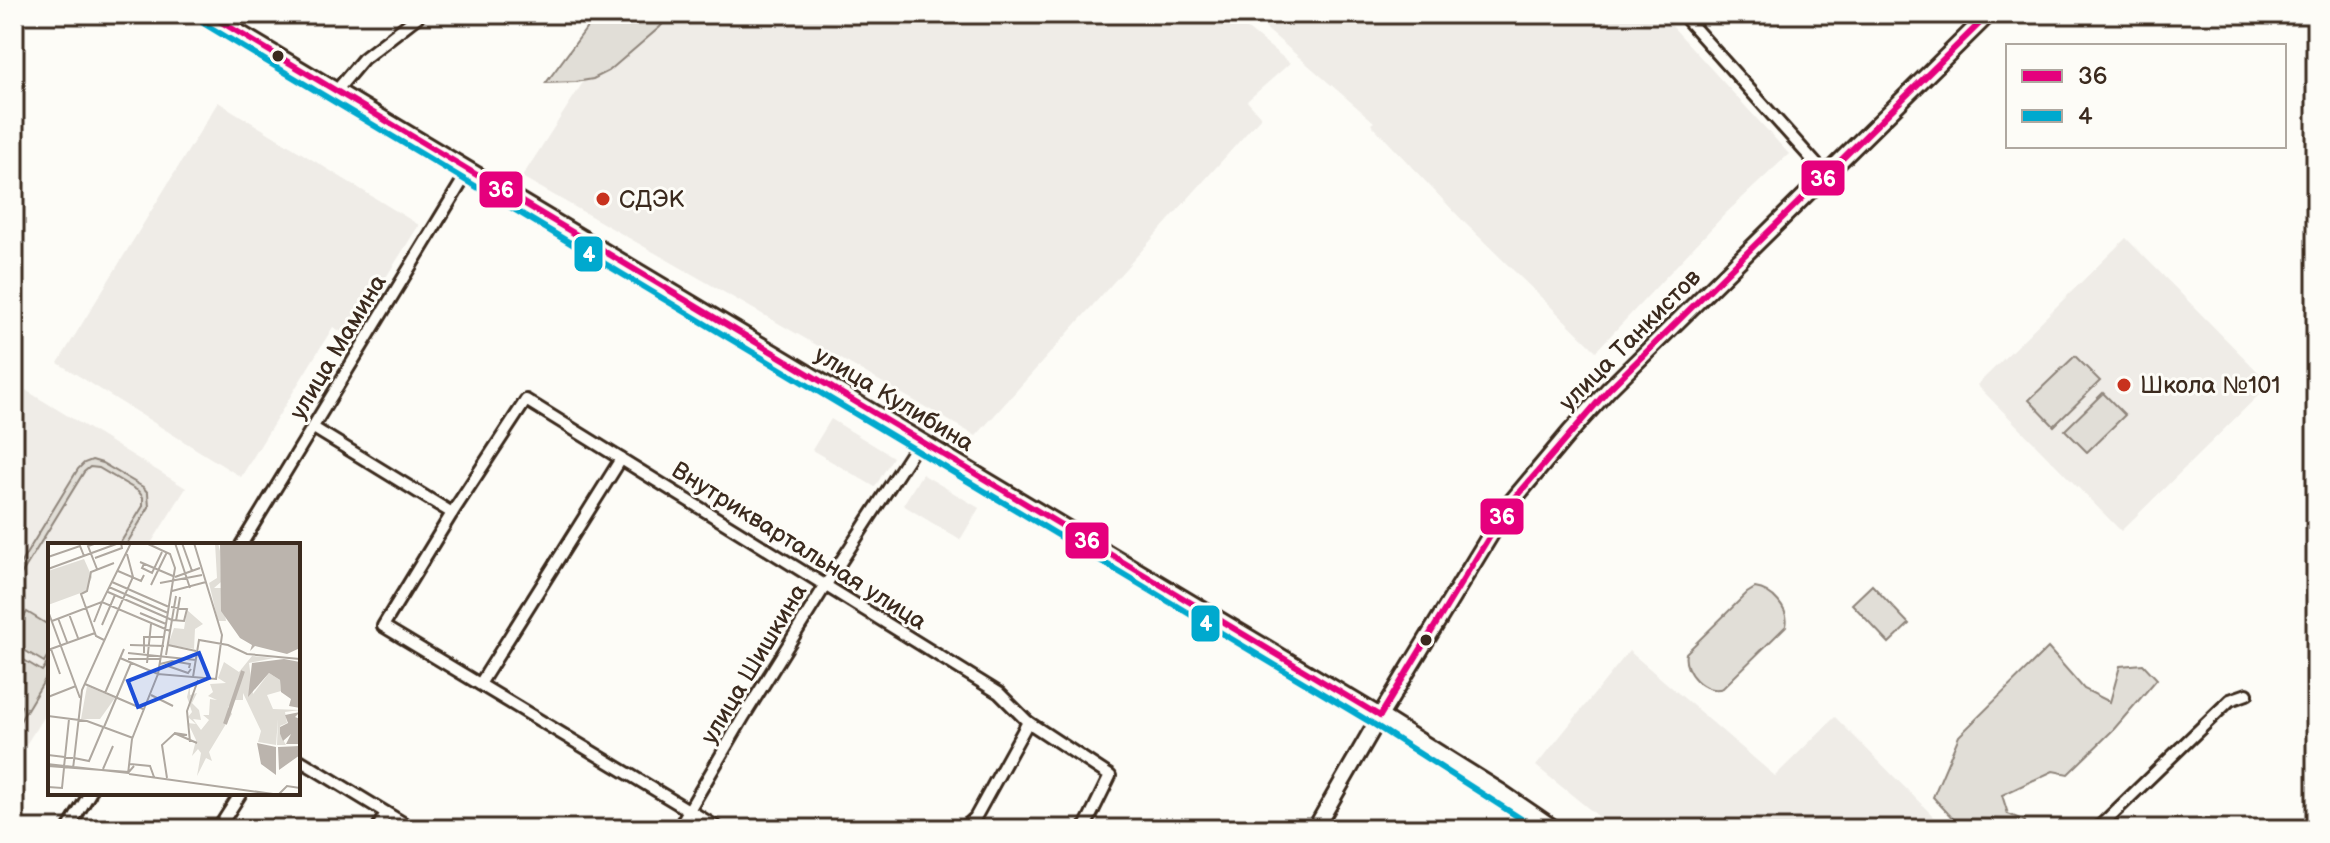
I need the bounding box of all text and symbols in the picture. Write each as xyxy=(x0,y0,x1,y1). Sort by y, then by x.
legend xyxy=(2006,44,2286,148)
unlabelled marker xyxy=(270,48,286,64)
text: 36 xyxy=(2078,62,2107,91)
text: 4 xyxy=(2078,102,2093,131)
line badge: 36 xyxy=(1800,159,1846,197)
text: 36 xyxy=(1810,166,1836,193)
line badge: 36 xyxy=(478,170,524,209)
text: 36 xyxy=(488,177,514,204)
place label: СДЭК xyxy=(619,185,685,214)
marker: СДЭК xyxy=(594,190,612,208)
line badge: 4 xyxy=(573,235,604,273)
text: 4 xyxy=(583,242,596,269)
street label: улица Танкистов xyxy=(1553,263,1707,417)
street label: улица Мамина xyxy=(283,269,393,425)
street label: улица Кулибина xyxy=(809,340,979,458)
place label: Школа №101 xyxy=(2140,371,2281,400)
marker: Школа №101 xyxy=(2115,376,2133,394)
street label: Внутриквартальная улица xyxy=(666,456,932,636)
line badge: 36 xyxy=(1479,497,1525,536)
text: 36 xyxy=(1489,504,1515,531)
line badge: 36 xyxy=(1064,521,1110,560)
text: 36 xyxy=(1074,528,1100,555)
inset map xyxy=(48,543,300,795)
street label: улица Шишкина xyxy=(695,579,813,749)
line badge: 4 xyxy=(1190,604,1221,643)
text: 4 xyxy=(1200,611,1213,638)
unlabelled marker xyxy=(1418,632,1434,648)

